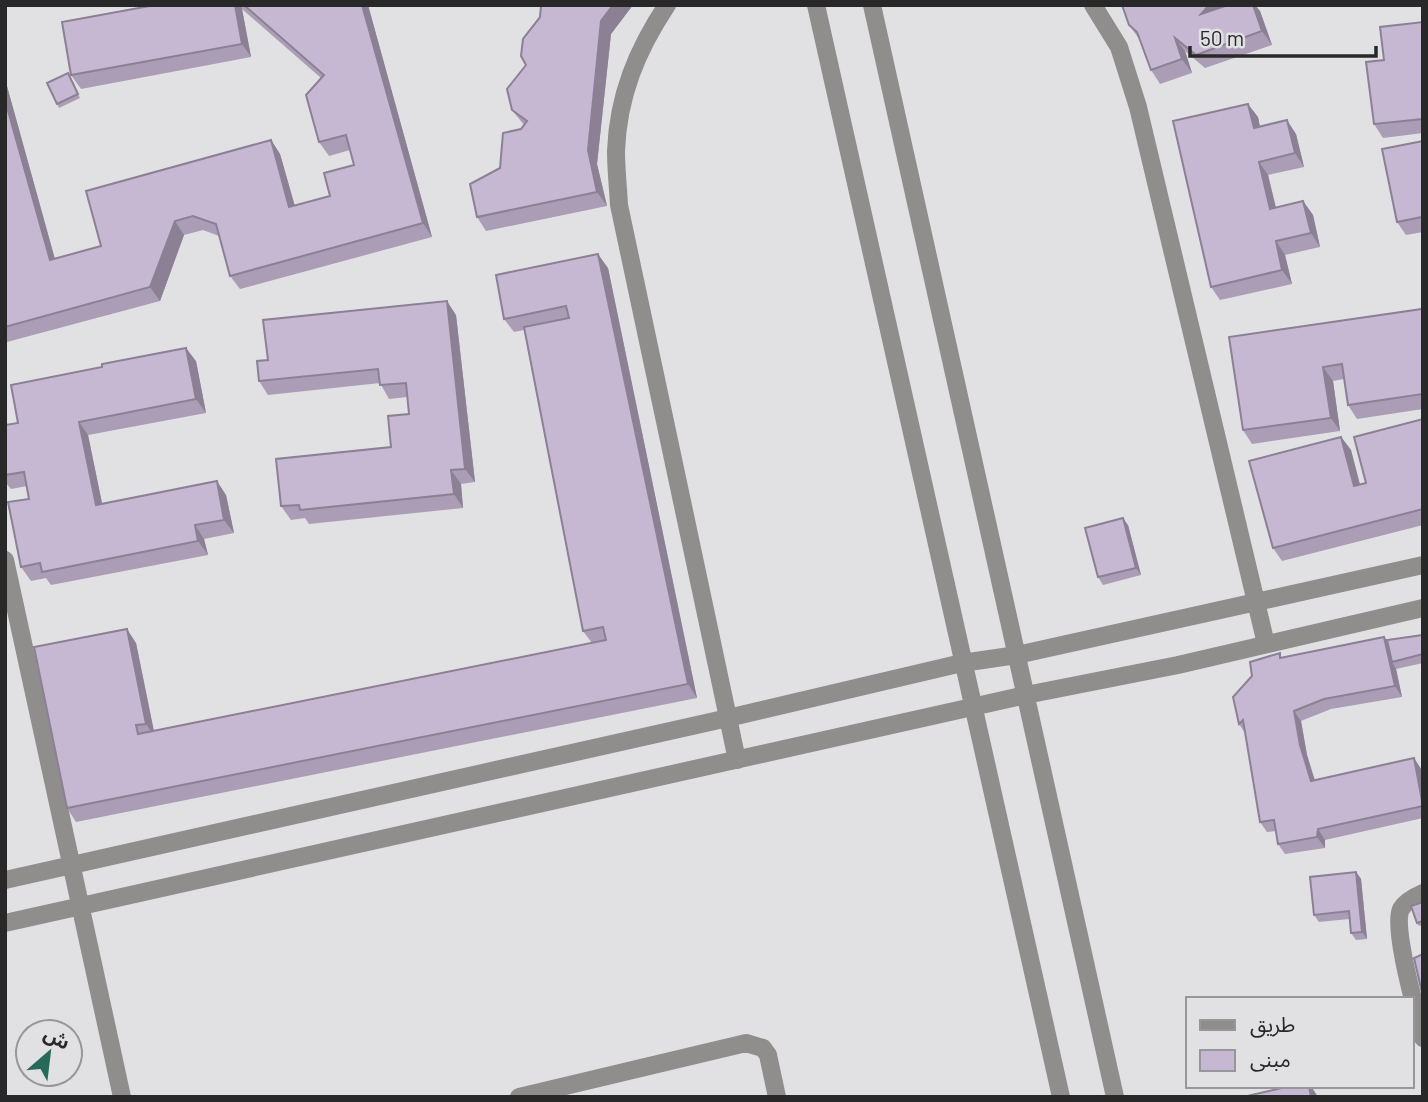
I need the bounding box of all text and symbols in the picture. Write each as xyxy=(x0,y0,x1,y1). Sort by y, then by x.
scale bar xyxy=(1190,14,1376,58)
text: 50 m xyxy=(1200,25,1244,50)
legend xyxy=(1186,997,1414,1088)
text: طريق xyxy=(1250,1011,1295,1038)
north arrow xyxy=(14,1018,84,1088)
text: ش xyxy=(40,1021,74,1054)
text: مبنى xyxy=(1250,1046,1291,1072)

